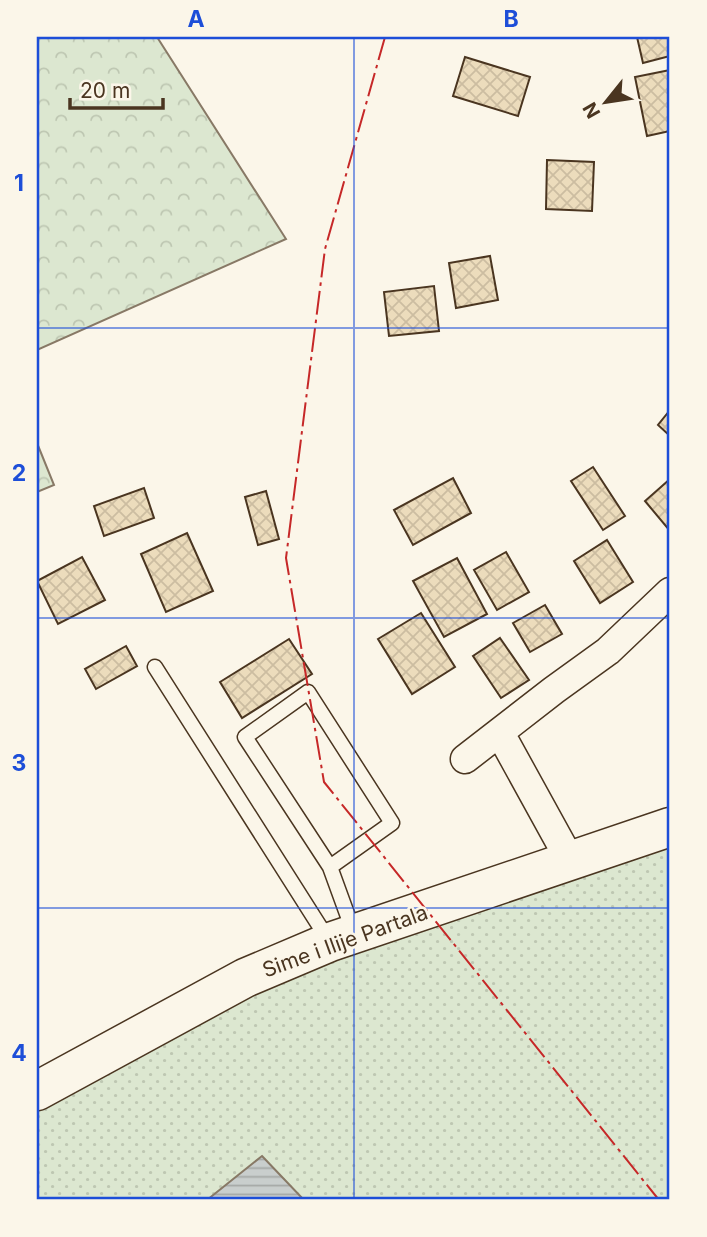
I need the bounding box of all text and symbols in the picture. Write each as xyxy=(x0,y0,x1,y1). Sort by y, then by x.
text: A xyxy=(187,5,205,33)
text: B xyxy=(503,5,519,33)
scale bar xyxy=(70,66,163,110)
north arrow xyxy=(570,66,640,136)
text: 20 m xyxy=(80,78,130,103)
text: N xyxy=(578,98,605,122)
text: 1 xyxy=(14,169,24,197)
text: 2 xyxy=(12,459,26,487)
text: 3 xyxy=(12,749,26,777)
street label: Sime i Ilije Partala xyxy=(259,899,431,983)
text: 4 xyxy=(11,1039,27,1067)

